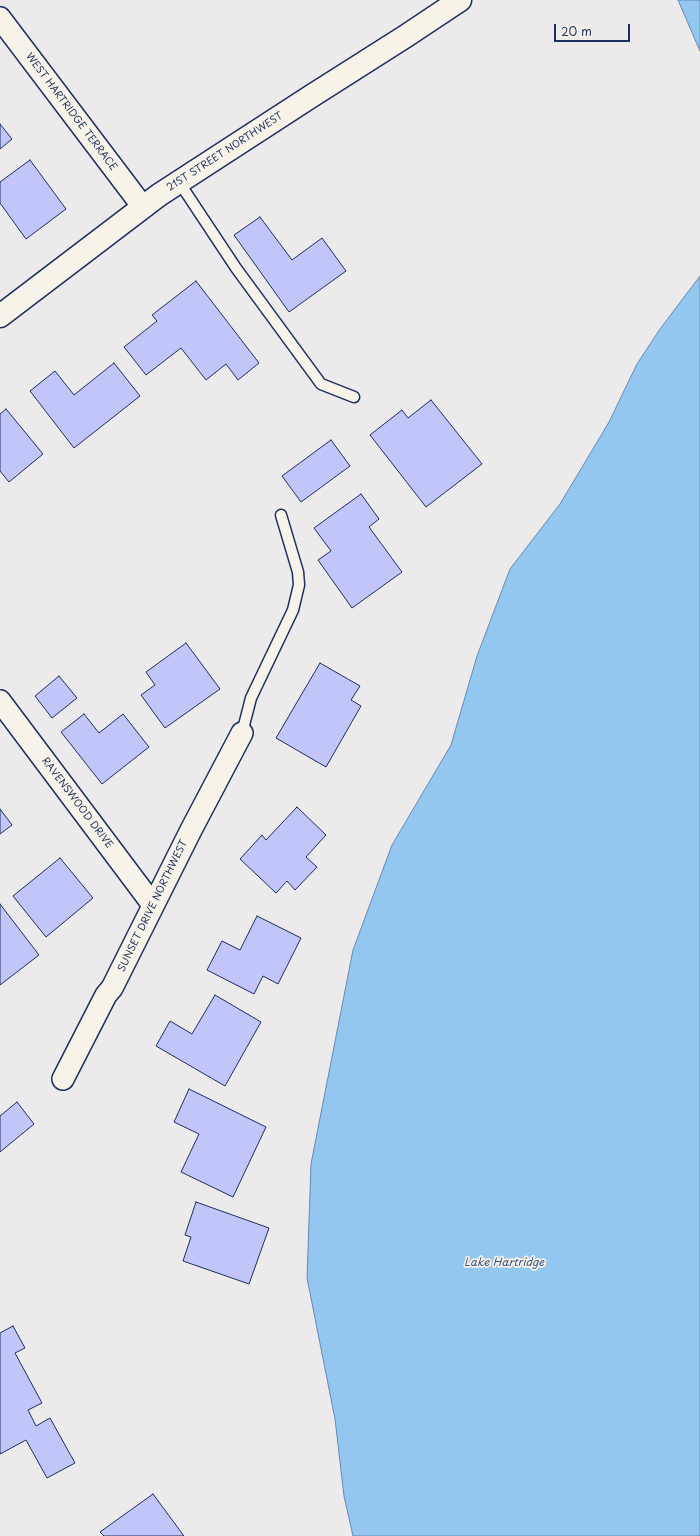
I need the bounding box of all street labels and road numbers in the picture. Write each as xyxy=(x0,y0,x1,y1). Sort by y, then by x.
street label: WEST HARTRIDGE TERRACE xyxy=(23,51,119,173)
street label: 21ST STREET NORTHWEST xyxy=(165,110,285,194)
street label: RAVENSWOOD DRIVE xyxy=(39,755,115,851)
street label: SUNSET DRIVE NORTHWEST xyxy=(116,838,190,974)

